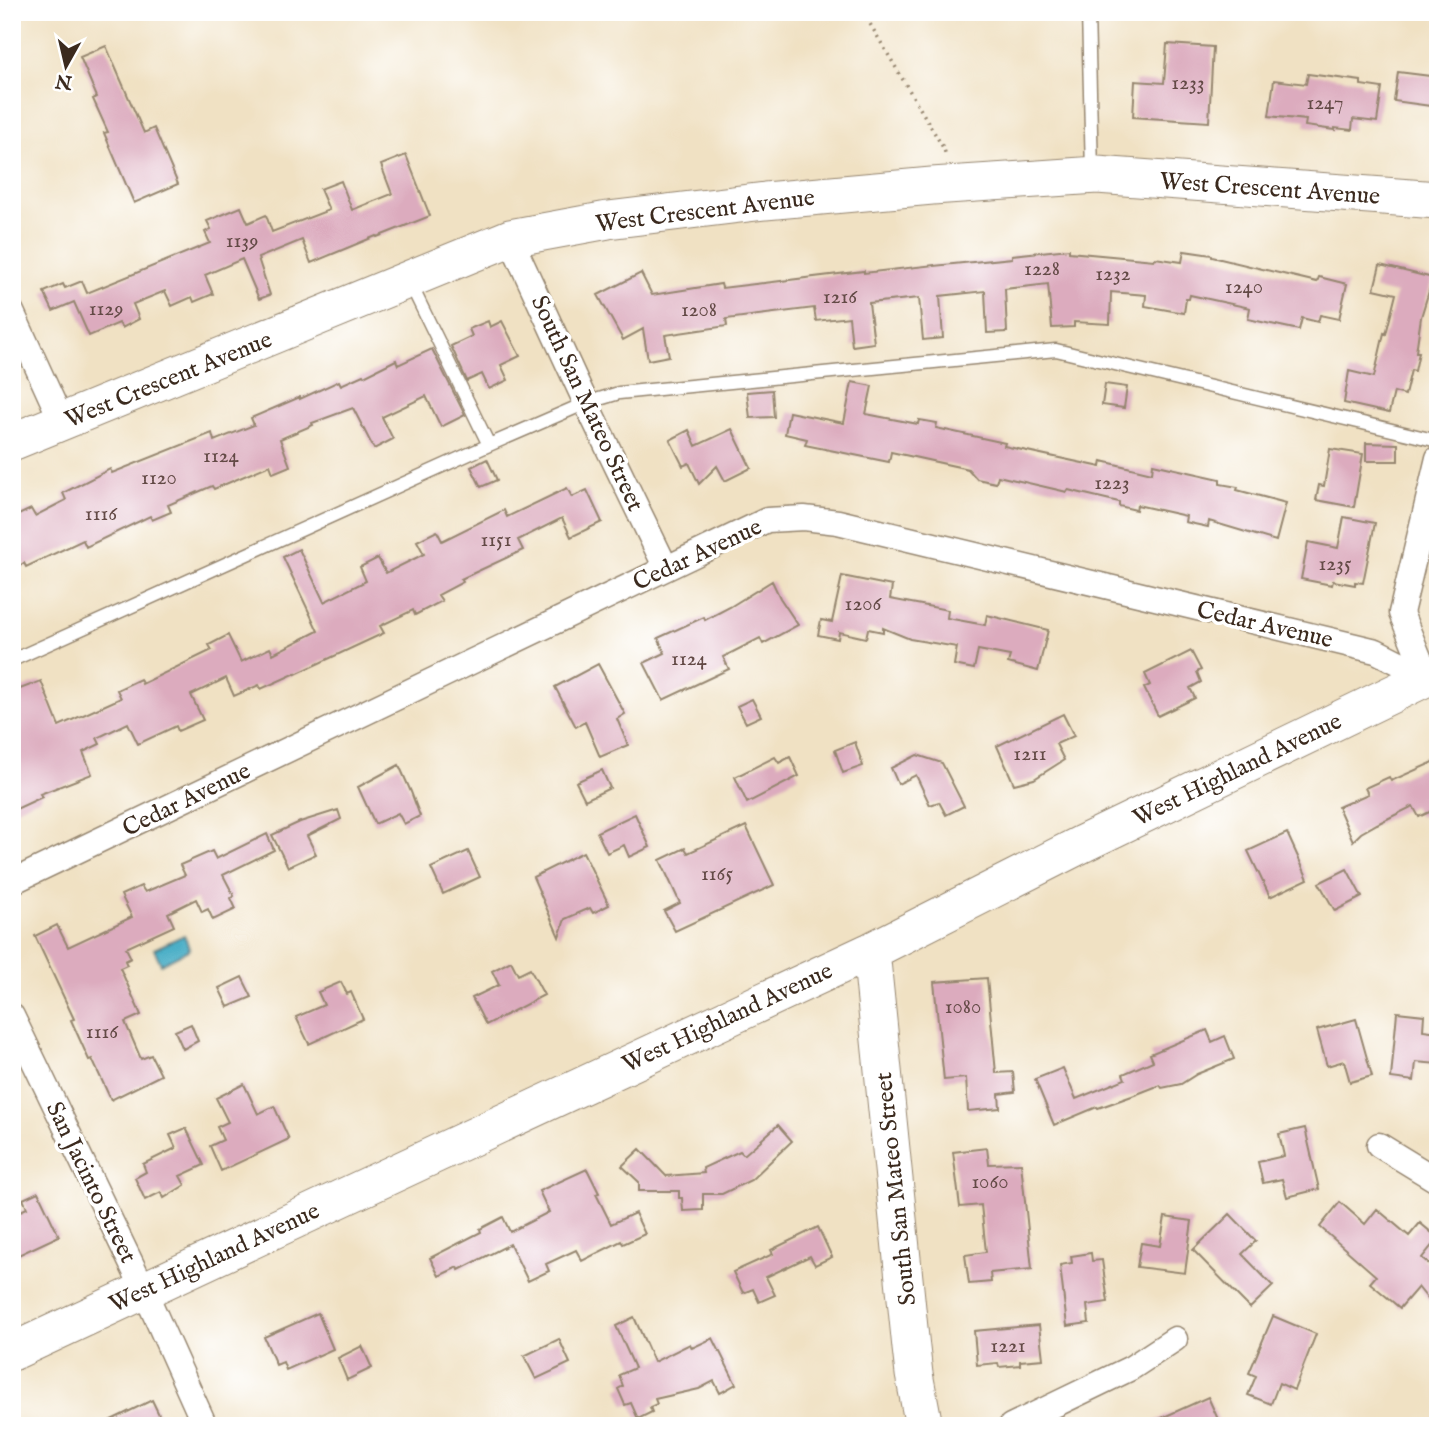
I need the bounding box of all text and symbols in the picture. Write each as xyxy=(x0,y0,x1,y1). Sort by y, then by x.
north arrow xyxy=(32,32,102,102)
text: N xyxy=(54,68,75,94)
house number: 1233 xyxy=(1171,70,1205,97)
house number: 1247 xyxy=(1306,90,1344,117)
street label: West Crescent Avenue xyxy=(1159,166,1381,213)
street label: West Crescent Avenue xyxy=(594,183,817,240)
house number: 1139 xyxy=(226,228,258,255)
house number: 1228 xyxy=(1024,256,1060,283)
house number: 1232 xyxy=(1095,261,1131,288)
house number: 1240 xyxy=(1225,274,1263,301)
house number: 1216 xyxy=(823,284,858,311)
street label: South San Mateo Street xyxy=(523,291,650,516)
house number: 1129 xyxy=(89,296,123,323)
house number: 1208 xyxy=(681,297,717,324)
street label: West Crescent Avenue xyxy=(60,325,277,436)
house number: 1124 xyxy=(203,443,240,470)
house number: 1120 xyxy=(141,465,177,492)
house number: 1223 xyxy=(1094,470,1130,497)
house number: 1116 xyxy=(85,501,118,528)
street label: Cedar Avenue xyxy=(628,512,767,599)
house number: 1151 xyxy=(480,527,512,554)
house number: 1235 xyxy=(1318,551,1352,578)
house number: 1206 xyxy=(845,591,883,618)
street label: Cedar Avenue xyxy=(1194,595,1336,656)
house number: 1124 xyxy=(671,646,708,673)
street label: West Highland Avenue xyxy=(1128,706,1347,834)
house number: 1211 xyxy=(1013,741,1047,768)
street label: Cedar Avenue xyxy=(118,756,256,845)
house number: 1165 xyxy=(701,861,733,888)
street label: West Highland Avenue xyxy=(618,956,838,1081)
house number: 1080 xyxy=(945,994,981,1021)
house number: 1116 xyxy=(86,1019,119,1046)
street label: South San Mateo Street xyxy=(869,1071,924,1307)
street label: San Jacinto Street xyxy=(38,1097,143,1268)
house number: 1060 xyxy=(971,1169,1009,1196)
street label: West Highland Avenue xyxy=(105,1196,325,1321)
house number: 1221 xyxy=(990,1333,1026,1360)

